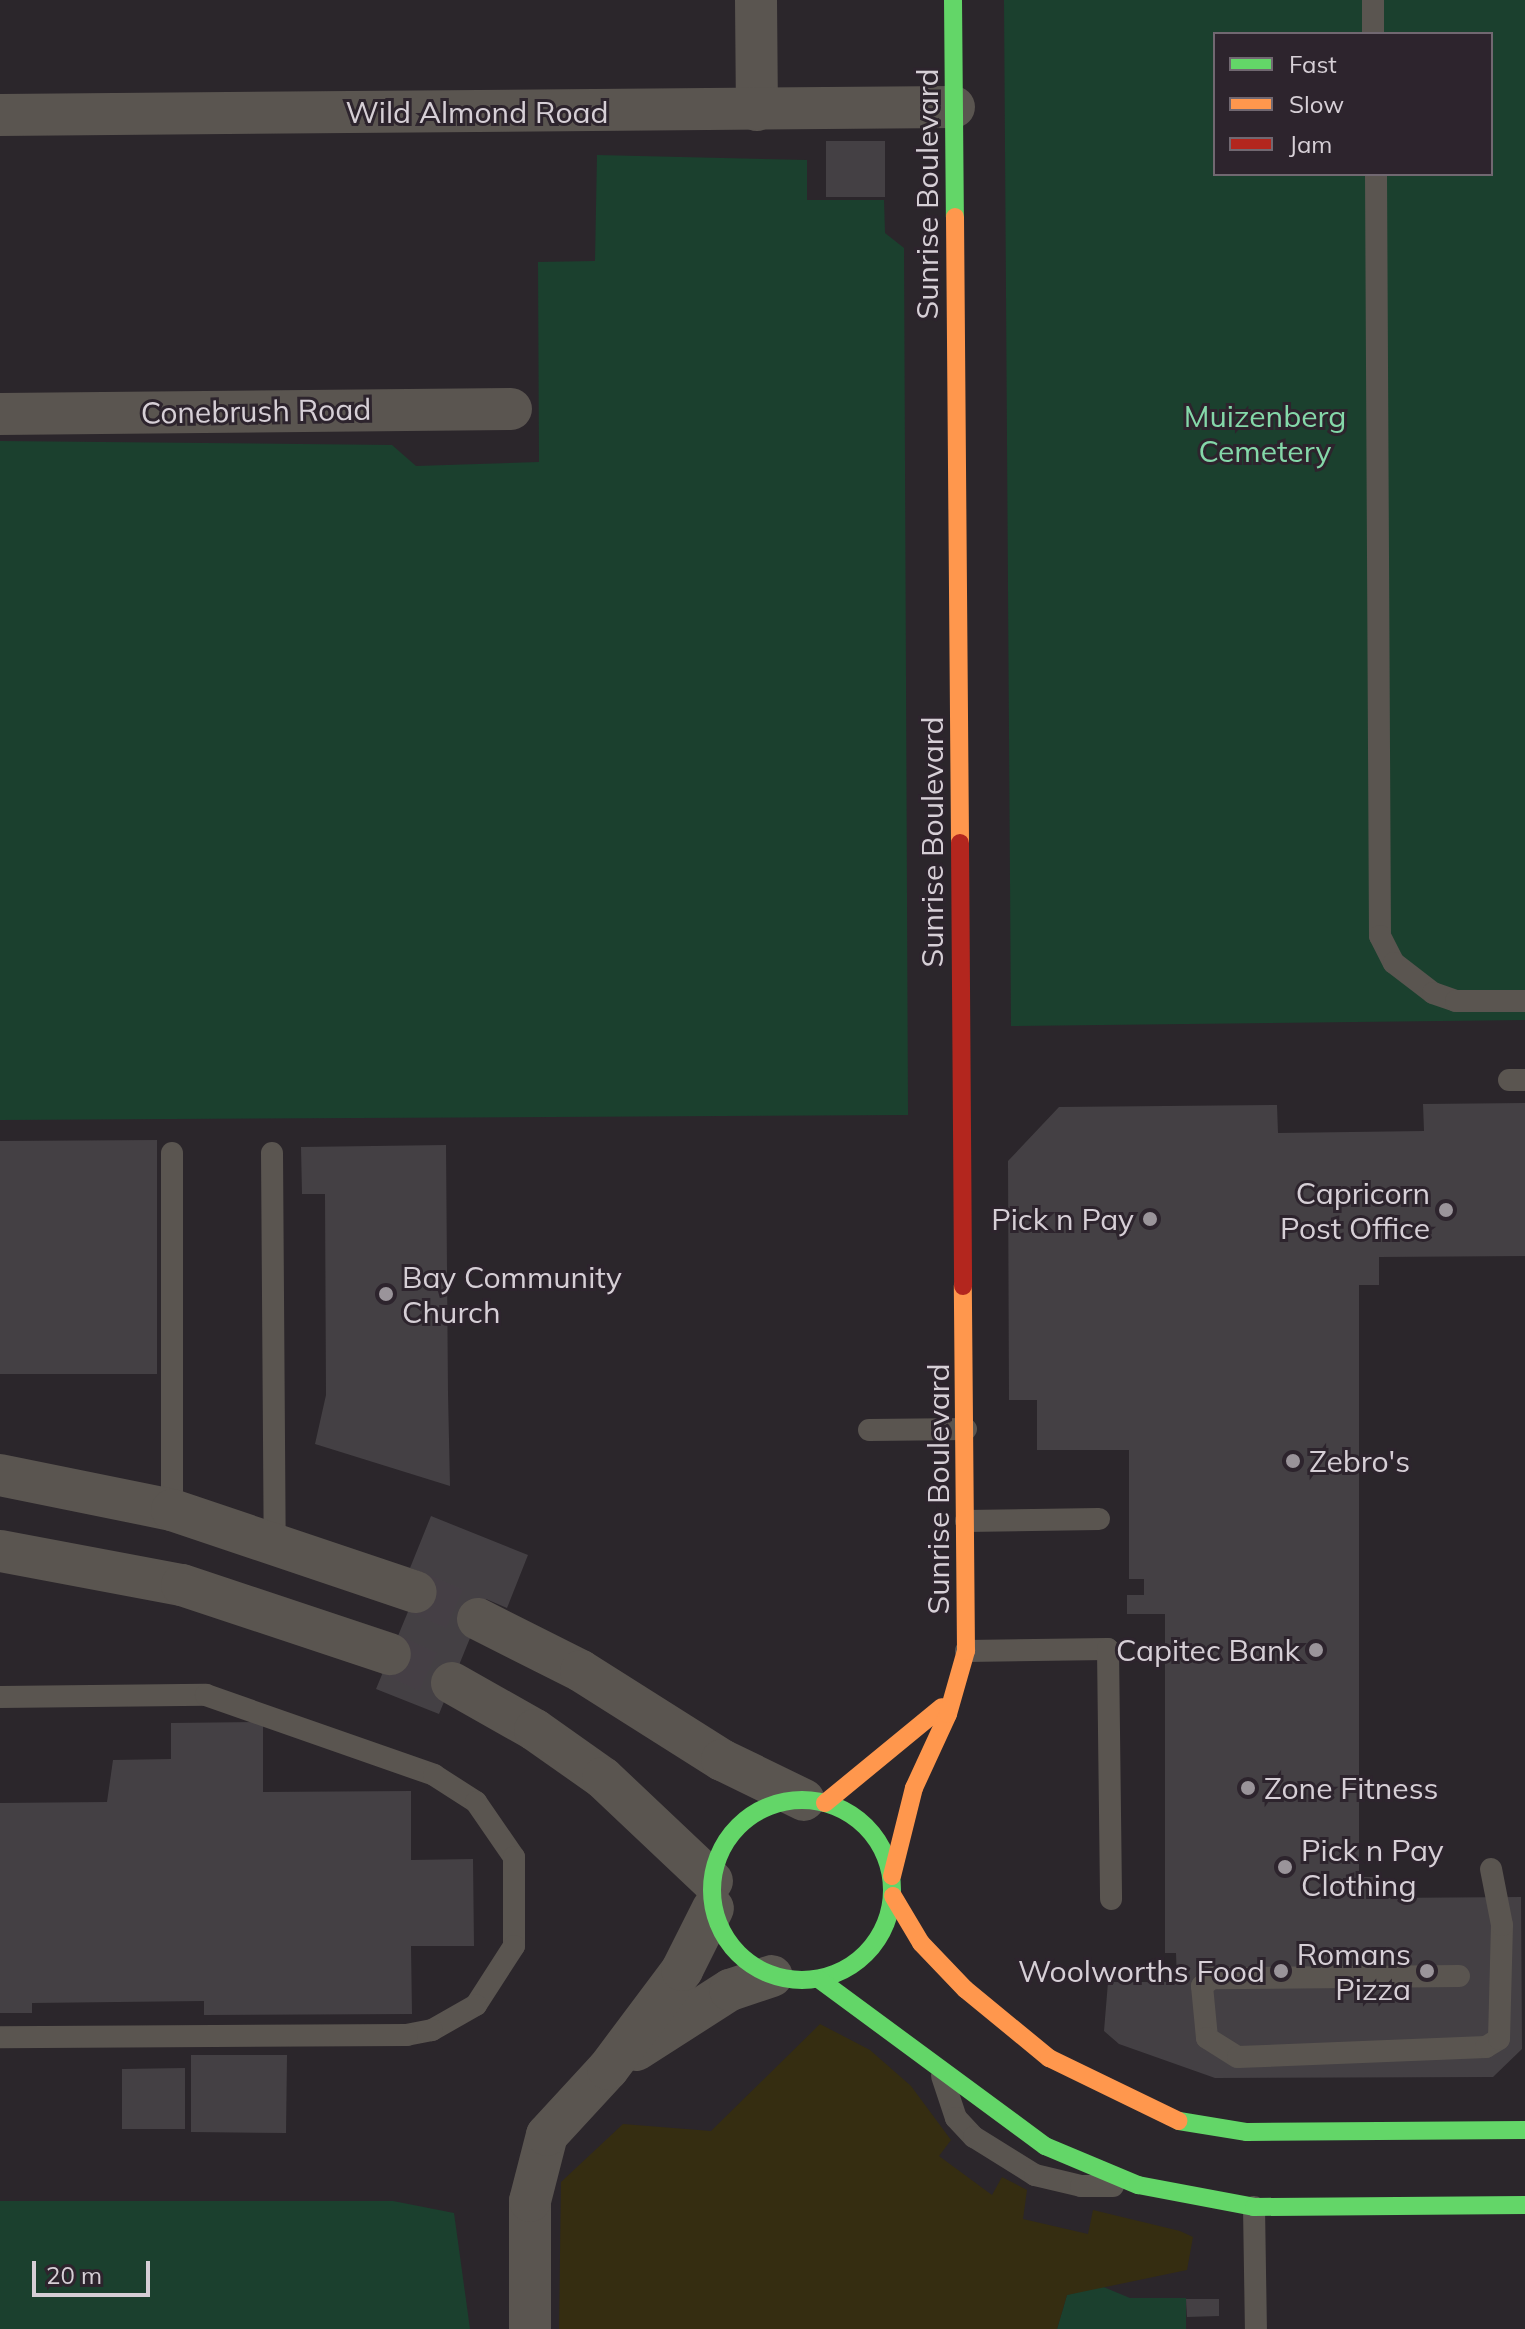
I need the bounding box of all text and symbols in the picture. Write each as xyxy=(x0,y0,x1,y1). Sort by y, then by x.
legend xyxy=(1213,32,1493,176)
text: Fast xyxy=(1289,49,1337,79)
street label: Sunrise Boulevard xyxy=(909,68,945,320)
text: Slow xyxy=(1289,89,1344,119)
street label: Wild Almond Road xyxy=(345,94,609,130)
text: Jam xyxy=(1289,129,1332,159)
street label: Conebrush Road xyxy=(140,391,372,431)
park label: Muizenberg Cemetery xyxy=(1184,398,1346,468)
street label: Sunrise Boulevard xyxy=(914,716,950,968)
place label: Capricorn Post Office xyxy=(1280,1175,1430,1246)
place label: Pick n Pay xyxy=(991,1201,1134,1237)
marker: Capricorn Post Office xyxy=(1437,1201,1455,1219)
marker: Pick n Pay xyxy=(1141,1210,1159,1228)
place label: Bay Community Church xyxy=(402,1259,622,1330)
marker: Bay Community Church xyxy=(377,1285,395,1303)
street label: Sunrise Boulevard xyxy=(920,1363,956,1615)
place label: Zebro's xyxy=(1309,1443,1410,1479)
marker: Zebro's xyxy=(1284,1452,1302,1470)
place label: Capitec Bank xyxy=(1116,1632,1300,1668)
marker: Capitec Bank xyxy=(1307,1641,1325,1659)
place label: Zone Fitness xyxy=(1264,1770,1438,1806)
marker: Zone Fitness xyxy=(1239,1779,1257,1797)
place label: Pick n Pay Clothing xyxy=(1301,1832,1444,1902)
marker: Pick n Pay Clothing xyxy=(1276,1858,1294,1876)
place label: Romans Pizza xyxy=(1297,1936,1411,2006)
place label: Woolworths Food xyxy=(1018,1953,1265,1989)
marker: Woolworths Food xyxy=(1272,1962,1290,1980)
marker: Romans Pizza xyxy=(1418,1962,1436,1980)
scale bar xyxy=(36,2245,154,2295)
text: 20 m xyxy=(46,2260,102,2290)

